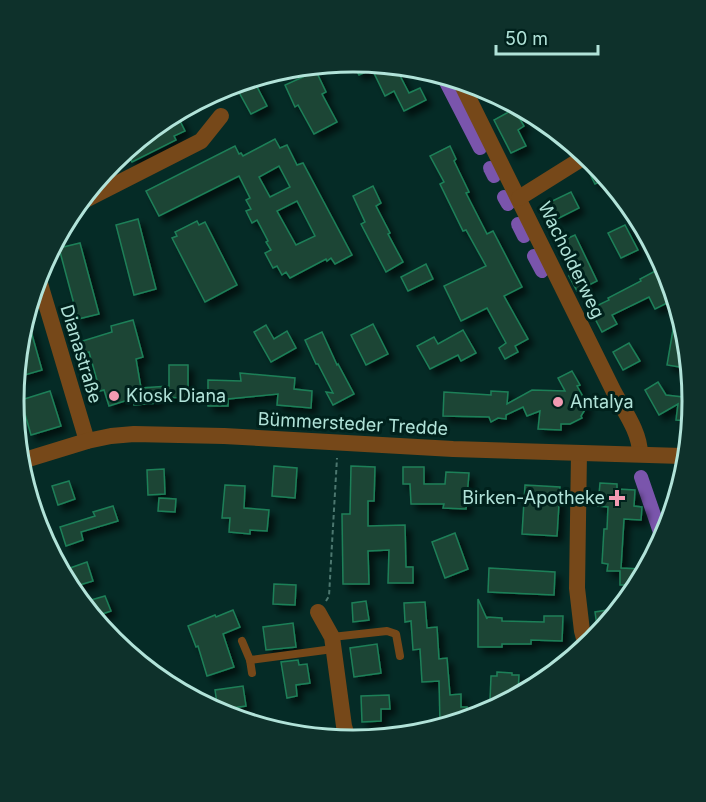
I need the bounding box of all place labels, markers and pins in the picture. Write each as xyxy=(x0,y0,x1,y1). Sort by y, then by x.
place label: Kiosk Diana xyxy=(126,385,226,406)
marker: Kiosk Diana xyxy=(107,389,121,403)
place label: Antalya xyxy=(570,391,634,412)
marker: Antalya xyxy=(551,395,565,409)
place label: Birken-Apotheke xyxy=(462,487,605,508)
marker: Birken-Apotheke xyxy=(610,491,624,505)

